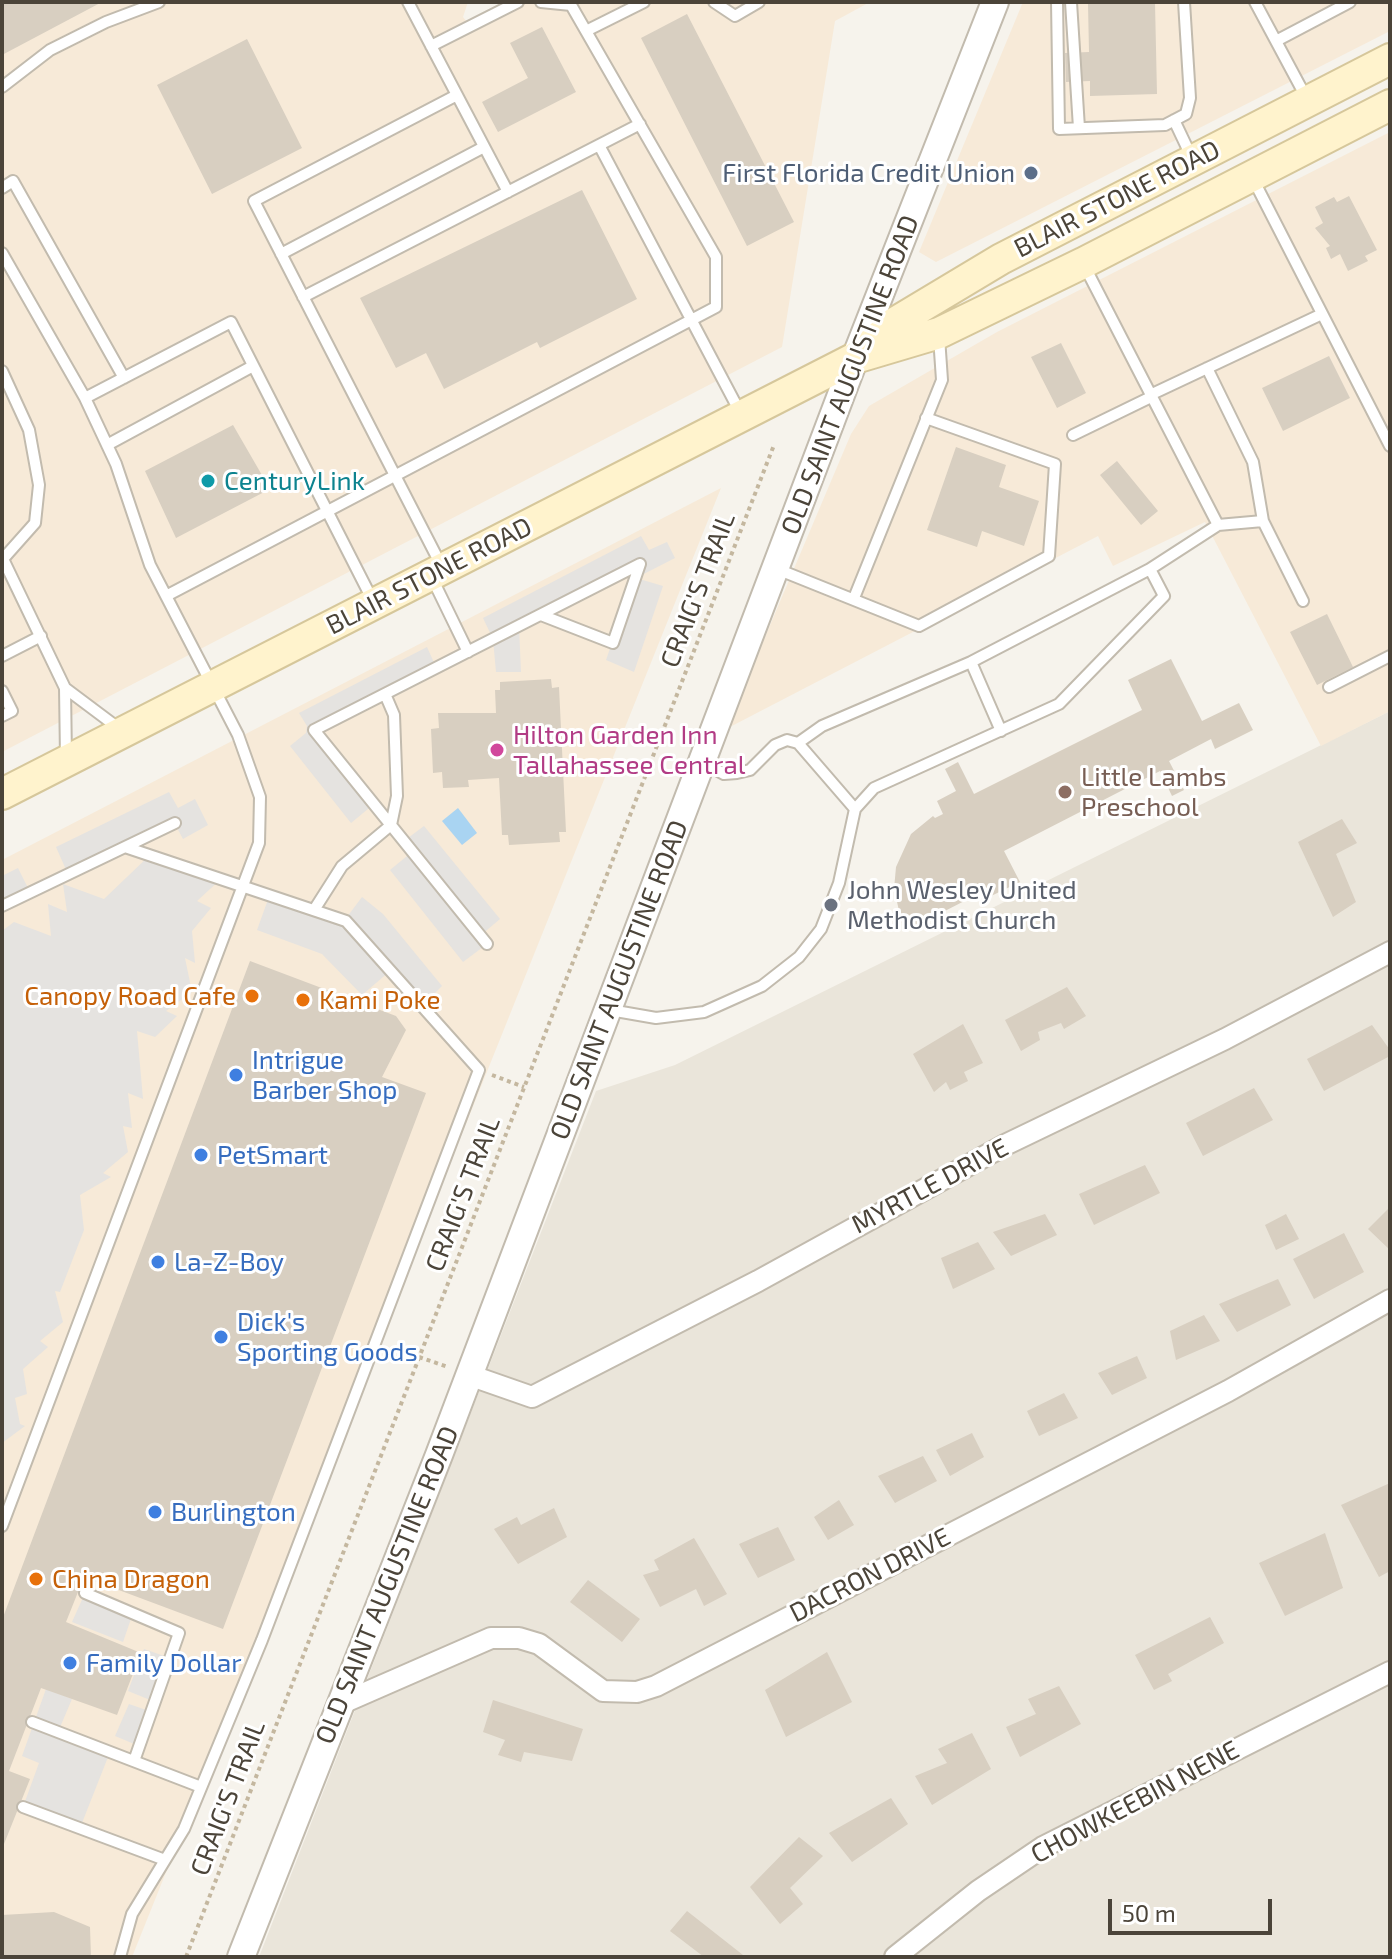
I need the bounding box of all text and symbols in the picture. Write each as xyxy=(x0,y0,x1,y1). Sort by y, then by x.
street label: BLAIR STONE ROAD xyxy=(1009,134,1225,264)
place label: First Florida Credit Union xyxy=(722,157,1015,189)
marker: First Florida Credit Union xyxy=(1022,164,1040,182)
street label: OLD SAINT AUGUSTINE ROAD xyxy=(775,211,925,539)
place label: CenturyLink xyxy=(224,465,365,497)
marker: CenturyLink xyxy=(199,472,217,490)
street label: CRAIG'S TRAIL xyxy=(654,508,742,672)
street label: BLAIR STONE ROAD xyxy=(321,511,537,641)
place label: Hilton Garden Inn Tallahassee Central xyxy=(513,719,745,780)
marker: Hilton Garden Inn Tallahassee Central xyxy=(488,741,506,759)
place label: Little Lambs Preschool xyxy=(1081,761,1227,822)
marker: Little Lambs Preschool xyxy=(1056,783,1074,801)
street label: OLD SAINT AUGUSTINE ROAD xyxy=(544,816,694,1144)
place label: John Wesley United Methodist Church xyxy=(847,874,1077,936)
marker: John Wesley United Methodist Church xyxy=(822,896,840,914)
place label: Canopy Road Cafe xyxy=(24,980,236,1012)
place label: Kami Poke xyxy=(319,984,440,1016)
marker: Canopy Road Cafe xyxy=(243,987,261,1005)
marker: Kami Poke xyxy=(294,991,312,1009)
place label: Intrigue Barber Shop xyxy=(252,1044,397,1106)
marker: Intrigue Barber Shop xyxy=(227,1066,245,1084)
street label: CRAIG'S TRAIL xyxy=(419,1112,507,1276)
street label: MYRTLE DRIVE xyxy=(846,1132,1014,1240)
place label: PetSmart xyxy=(217,1139,328,1171)
marker: PetSmart xyxy=(192,1146,210,1164)
place label: La-Z-Boy xyxy=(174,1246,284,1278)
marker: La-Z-Boy xyxy=(149,1253,167,1271)
place label: Dick's Sporting Goods xyxy=(237,1306,418,1368)
marker: Dick's Sporting Goods xyxy=(212,1328,230,1346)
street label: OLD SAINT AUGUSTINE ROAD xyxy=(309,1422,465,1748)
place label: Burlington xyxy=(171,1496,296,1528)
marker: Burlington xyxy=(146,1503,164,1521)
street label: DACRON DRIVE xyxy=(784,1521,956,1629)
place label: China Dragon xyxy=(52,1563,210,1595)
marker: China Dragon xyxy=(27,1570,45,1588)
place label: Family Dollar xyxy=(86,1647,242,1679)
marker: Family Dollar xyxy=(61,1654,79,1672)
street label: CRAIG'S TRAIL xyxy=(184,1716,272,1880)
street label: CHOWKEEBIN NENE xyxy=(1026,1734,1244,1870)
scale bar xyxy=(1112,1883,1276,1933)
text: 50 m xyxy=(1122,1898,1176,1927)

